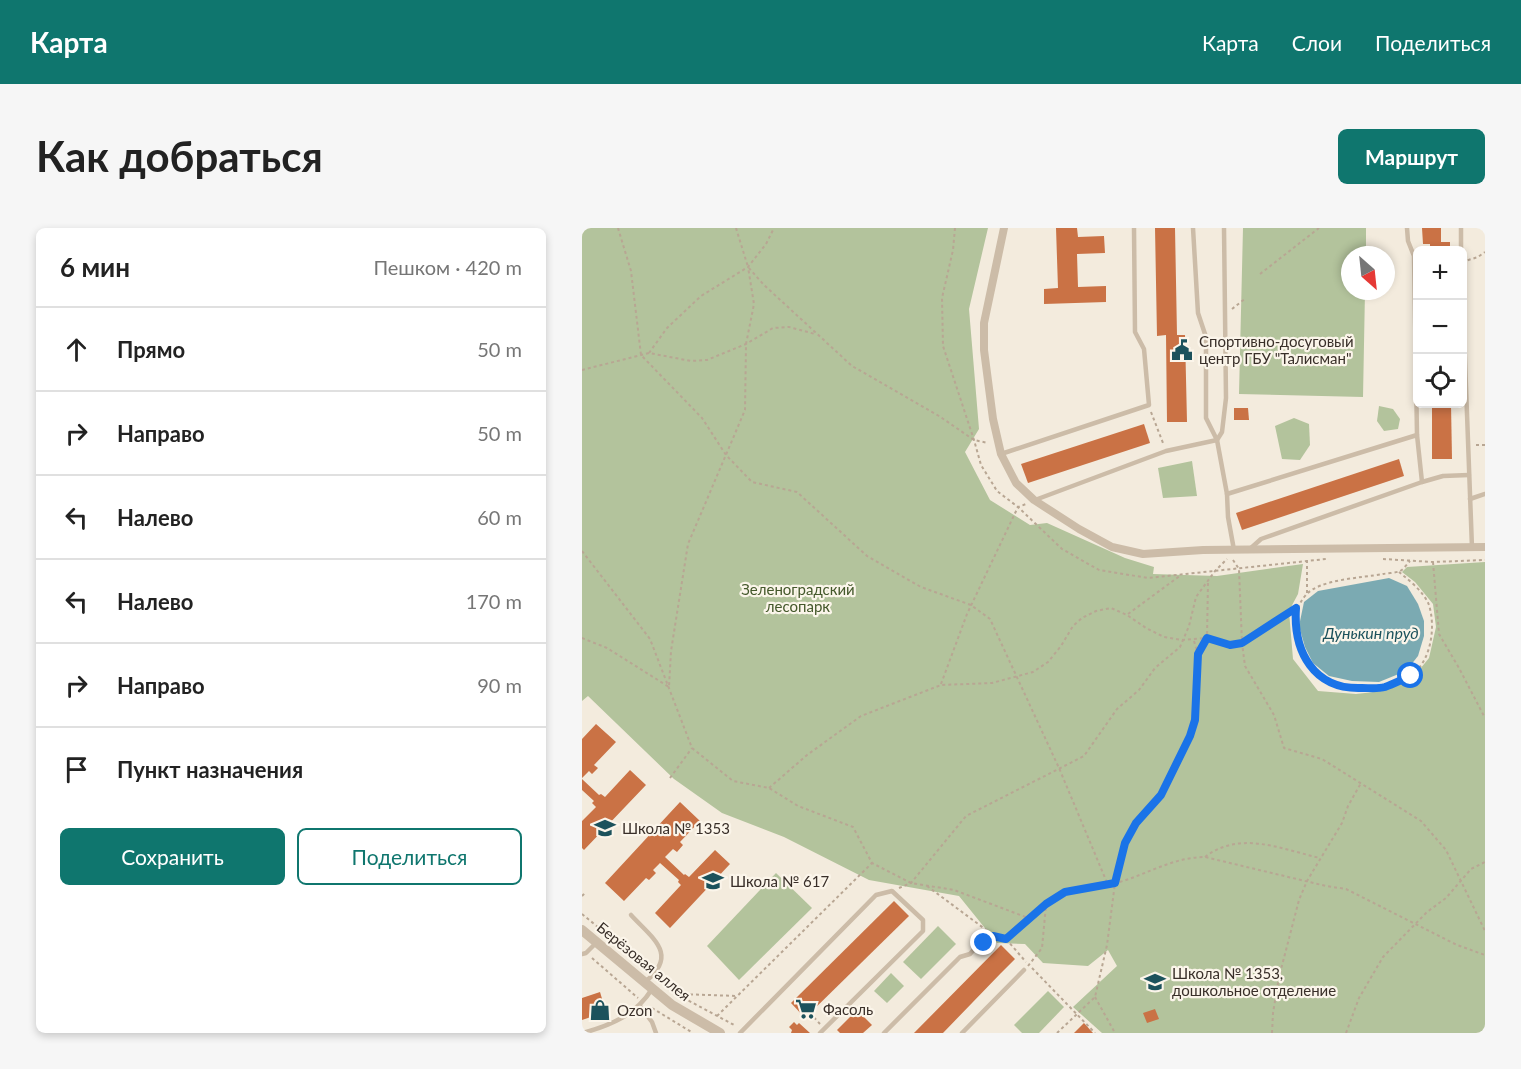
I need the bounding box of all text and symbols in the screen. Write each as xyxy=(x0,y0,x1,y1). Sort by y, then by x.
text: Карта xyxy=(30,25,108,59)
text: Карта xyxy=(1202,30,1259,55)
text: Слои xyxy=(1292,30,1342,55)
text: Поделиться xyxy=(1375,30,1491,55)
button: Маршрут xyxy=(1338,129,1485,184)
text: Как добраться xyxy=(36,131,323,181)
north arrow xyxy=(1341,246,1395,300)
map controls xyxy=(1413,246,1467,408)
button: + xyxy=(1413,246,1467,300)
text: 6 мин xyxy=(60,251,130,283)
text: Пешком · 420 m xyxy=(373,255,522,279)
button: − xyxy=(1413,300,1467,354)
place label: Спортивно-досуговый центр ГБУ "Талисман" xyxy=(1199,332,1354,367)
icon: ahead xyxy=(60,333,93,366)
text: Прямо xyxy=(117,336,185,363)
text: 50 m xyxy=(477,337,522,361)
public building icon: Спортивно-досуговый центр ГБУ "Талисман" xyxy=(1170,338,1194,362)
button: locate xyxy=(1413,354,1467,408)
icon: right xyxy=(60,417,93,450)
text: Направо xyxy=(117,420,205,447)
text: 50 m xyxy=(477,421,522,445)
icon: left xyxy=(60,501,93,534)
text: Налево xyxy=(117,504,193,531)
text: 60 m xyxy=(477,505,522,529)
park label: Зеленоградский лесопарк xyxy=(741,580,855,615)
icon: left xyxy=(60,585,93,618)
text: Налево xyxy=(117,588,193,615)
text: 170 m xyxy=(466,589,522,613)
water label: Дунькин пруд xyxy=(1322,623,1419,642)
route start xyxy=(1397,662,1423,688)
icon: right xyxy=(60,669,93,702)
text: Направо xyxy=(117,672,205,699)
text: 90 m xyxy=(477,673,522,697)
icon: arrive xyxy=(60,753,93,786)
text: Пункт назначения xyxy=(117,756,303,783)
school or university icon: Школа № 1353 xyxy=(593,816,617,840)
place label: Школа № 1353 xyxy=(622,819,730,837)
button: Сохранить xyxy=(60,828,285,885)
button: Поделиться xyxy=(297,828,522,885)
school or university icon: Школа № 617 xyxy=(701,869,725,893)
place label: Школа № 617 xyxy=(730,872,829,890)
street label: Берёзовая аллея xyxy=(594,918,694,1004)
route end xyxy=(970,929,996,955)
place label: Школа № 1353, дошкольное отделение xyxy=(1172,964,1336,999)
school or university icon: Школа № 1353, дошкольное отделение xyxy=(1143,970,1167,994)
supermarket icon: Фасоль xyxy=(794,997,818,1021)
shop icon: Ozon xyxy=(588,998,612,1022)
place label: Фасоль xyxy=(823,1000,873,1018)
place label: Ozon xyxy=(617,1001,652,1019)

